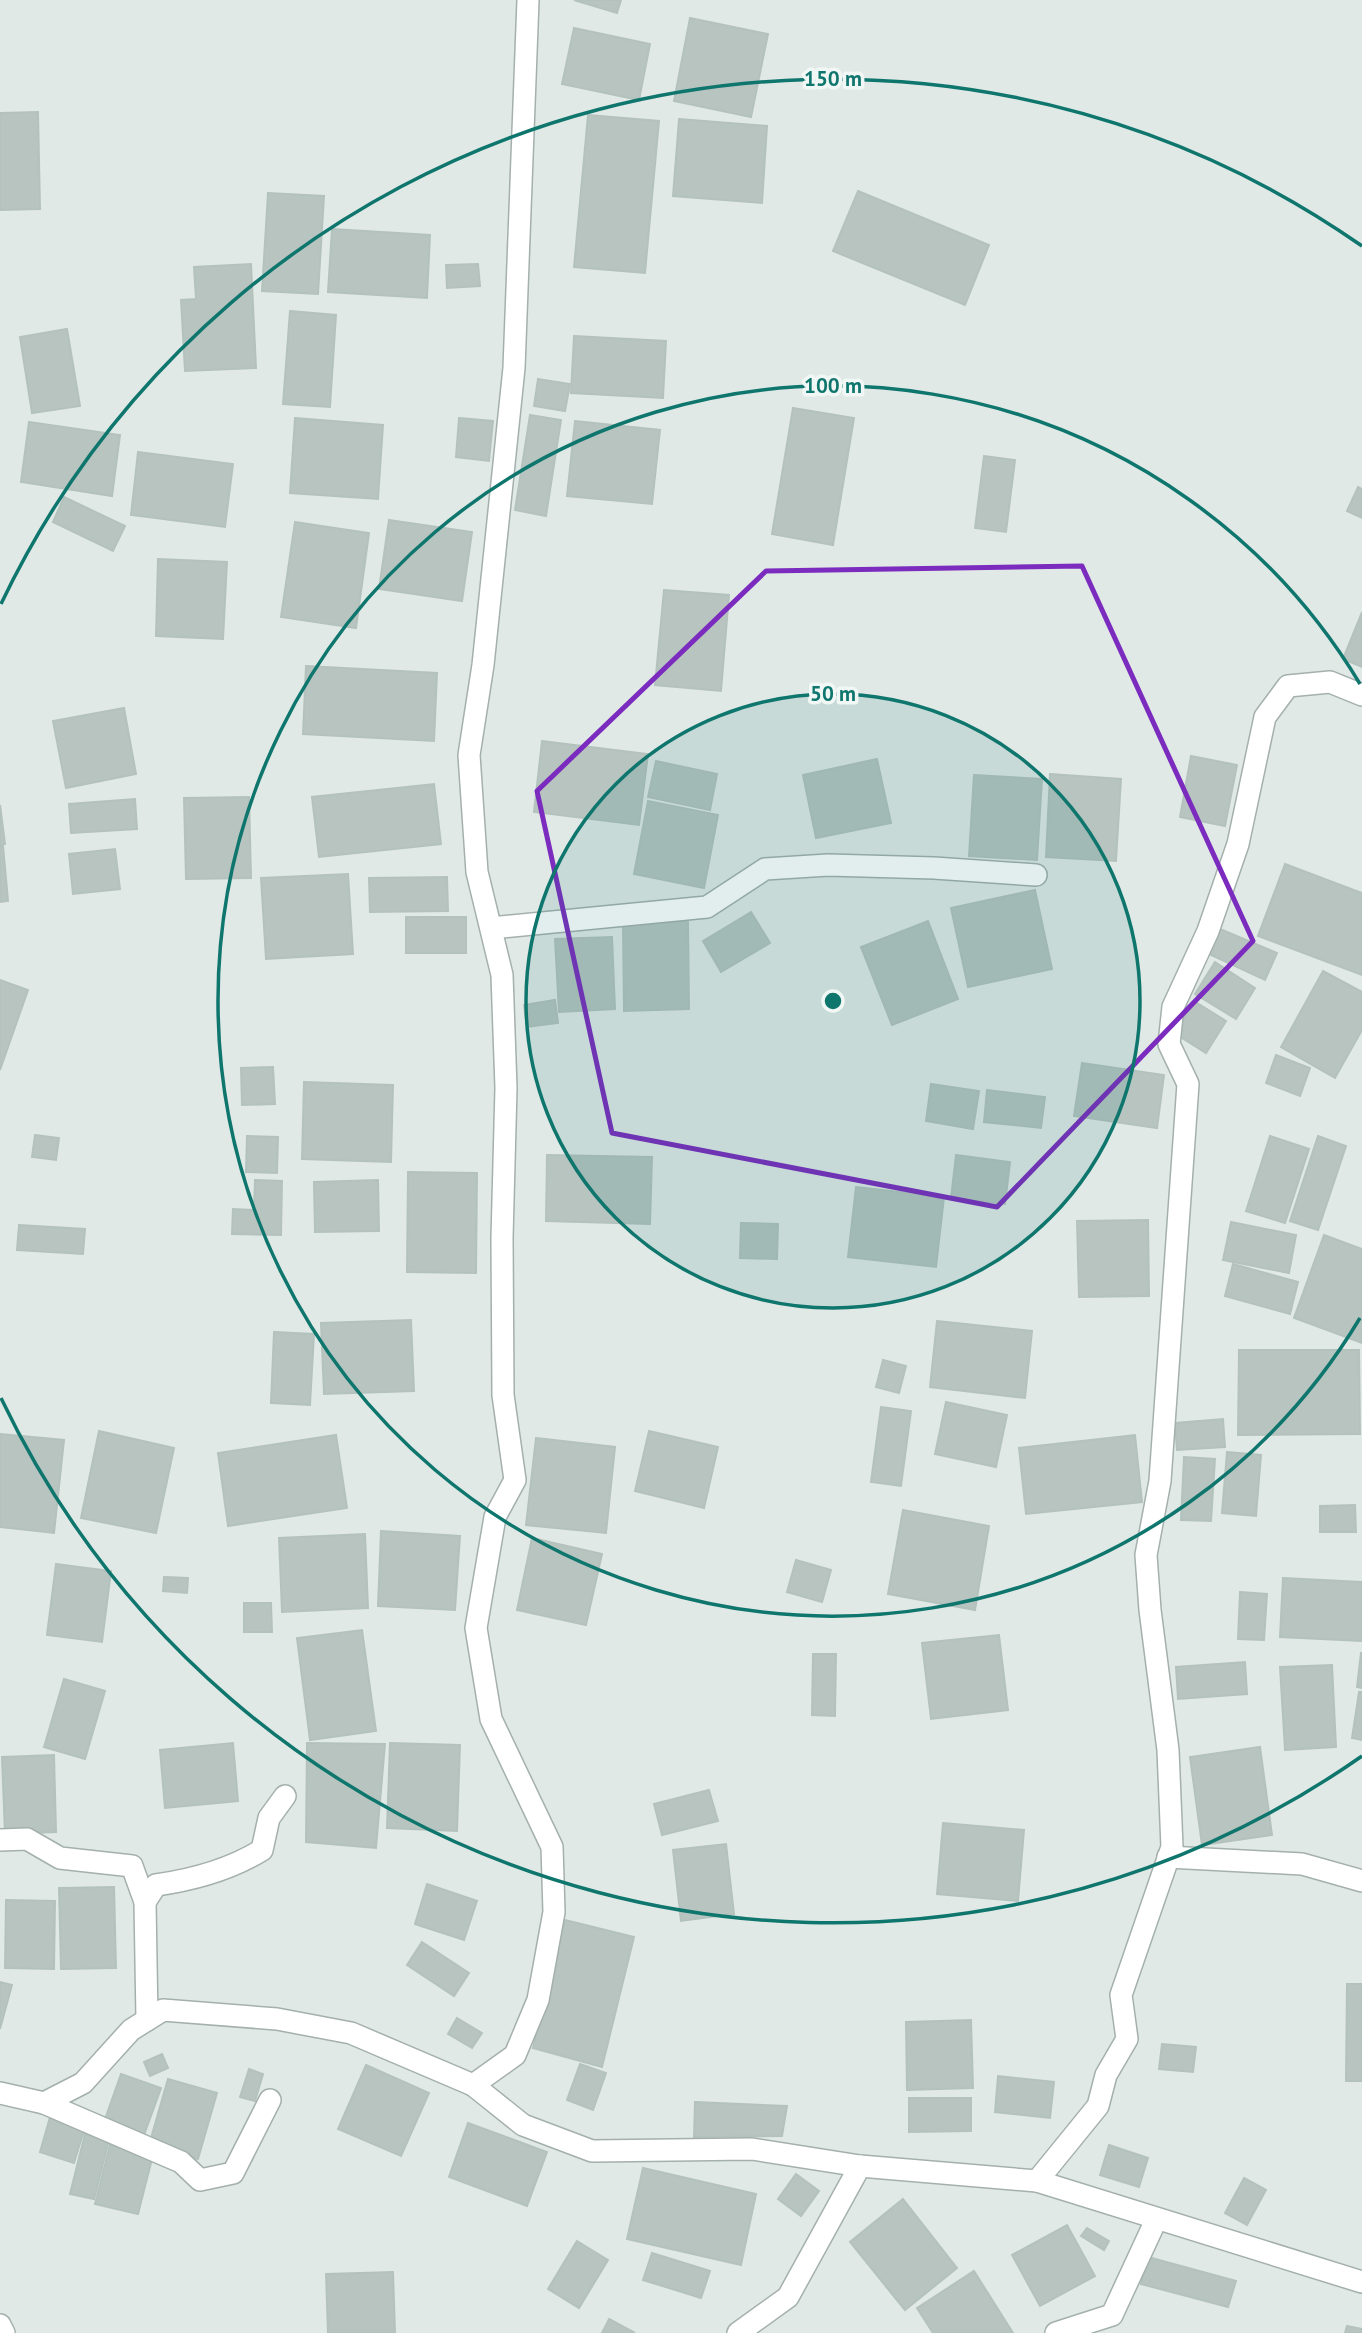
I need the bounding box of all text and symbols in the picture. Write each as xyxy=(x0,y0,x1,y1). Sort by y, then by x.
text: 150 m xyxy=(804,65,862,92)
text: 100 m xyxy=(804,372,862,399)
text: 50 m xyxy=(810,680,856,707)
centre of rings xyxy=(821,989,845,1013)

